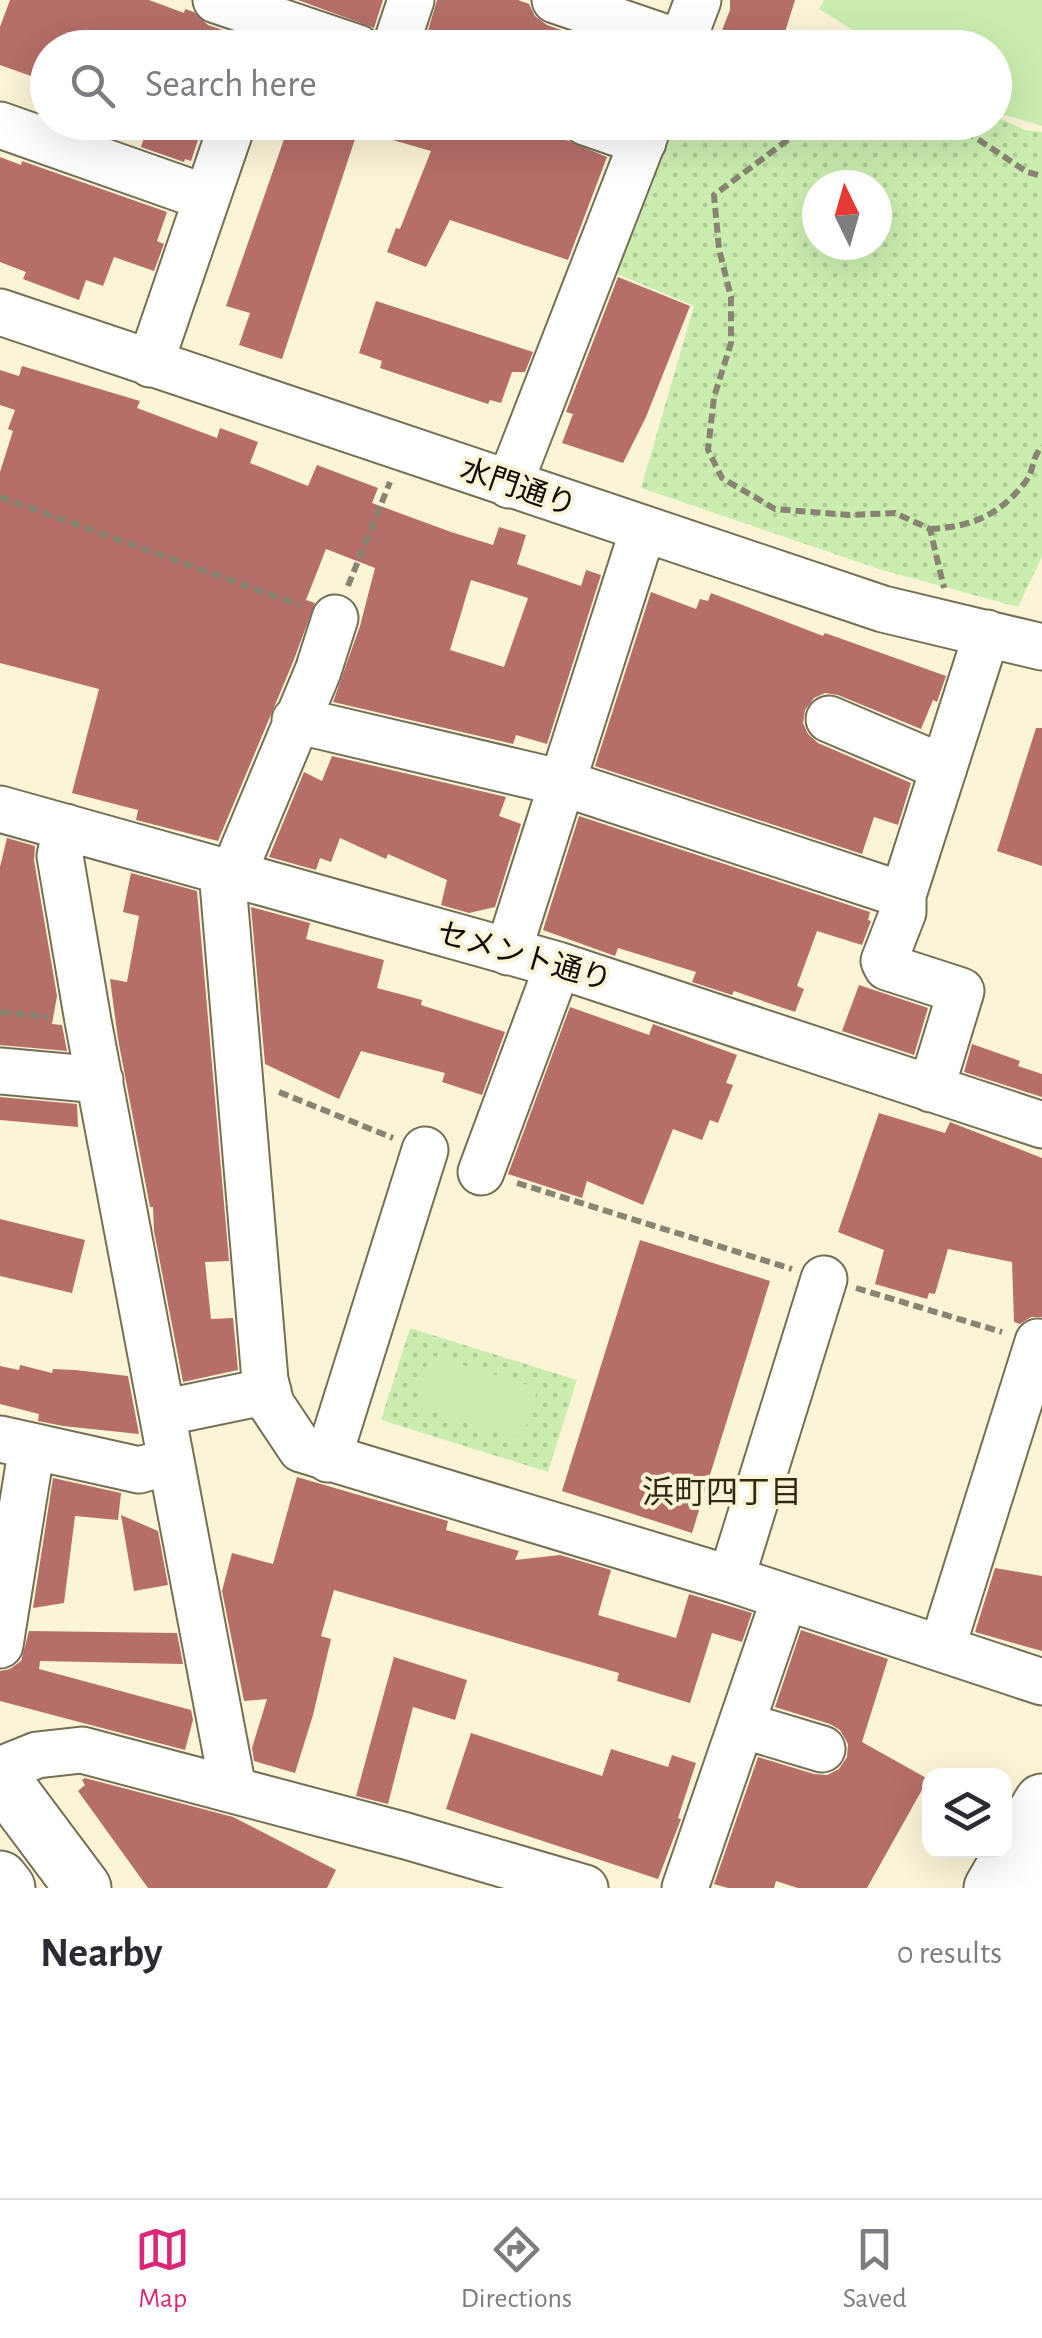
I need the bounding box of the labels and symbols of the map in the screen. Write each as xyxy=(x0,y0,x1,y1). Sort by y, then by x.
north arrow xyxy=(802,170,892,260)
street label: 水門通り xyxy=(456,453,580,522)
street label: セメント通り xyxy=(434,917,615,996)
district label: 浜町四丁目 xyxy=(642,1476,802,1509)

